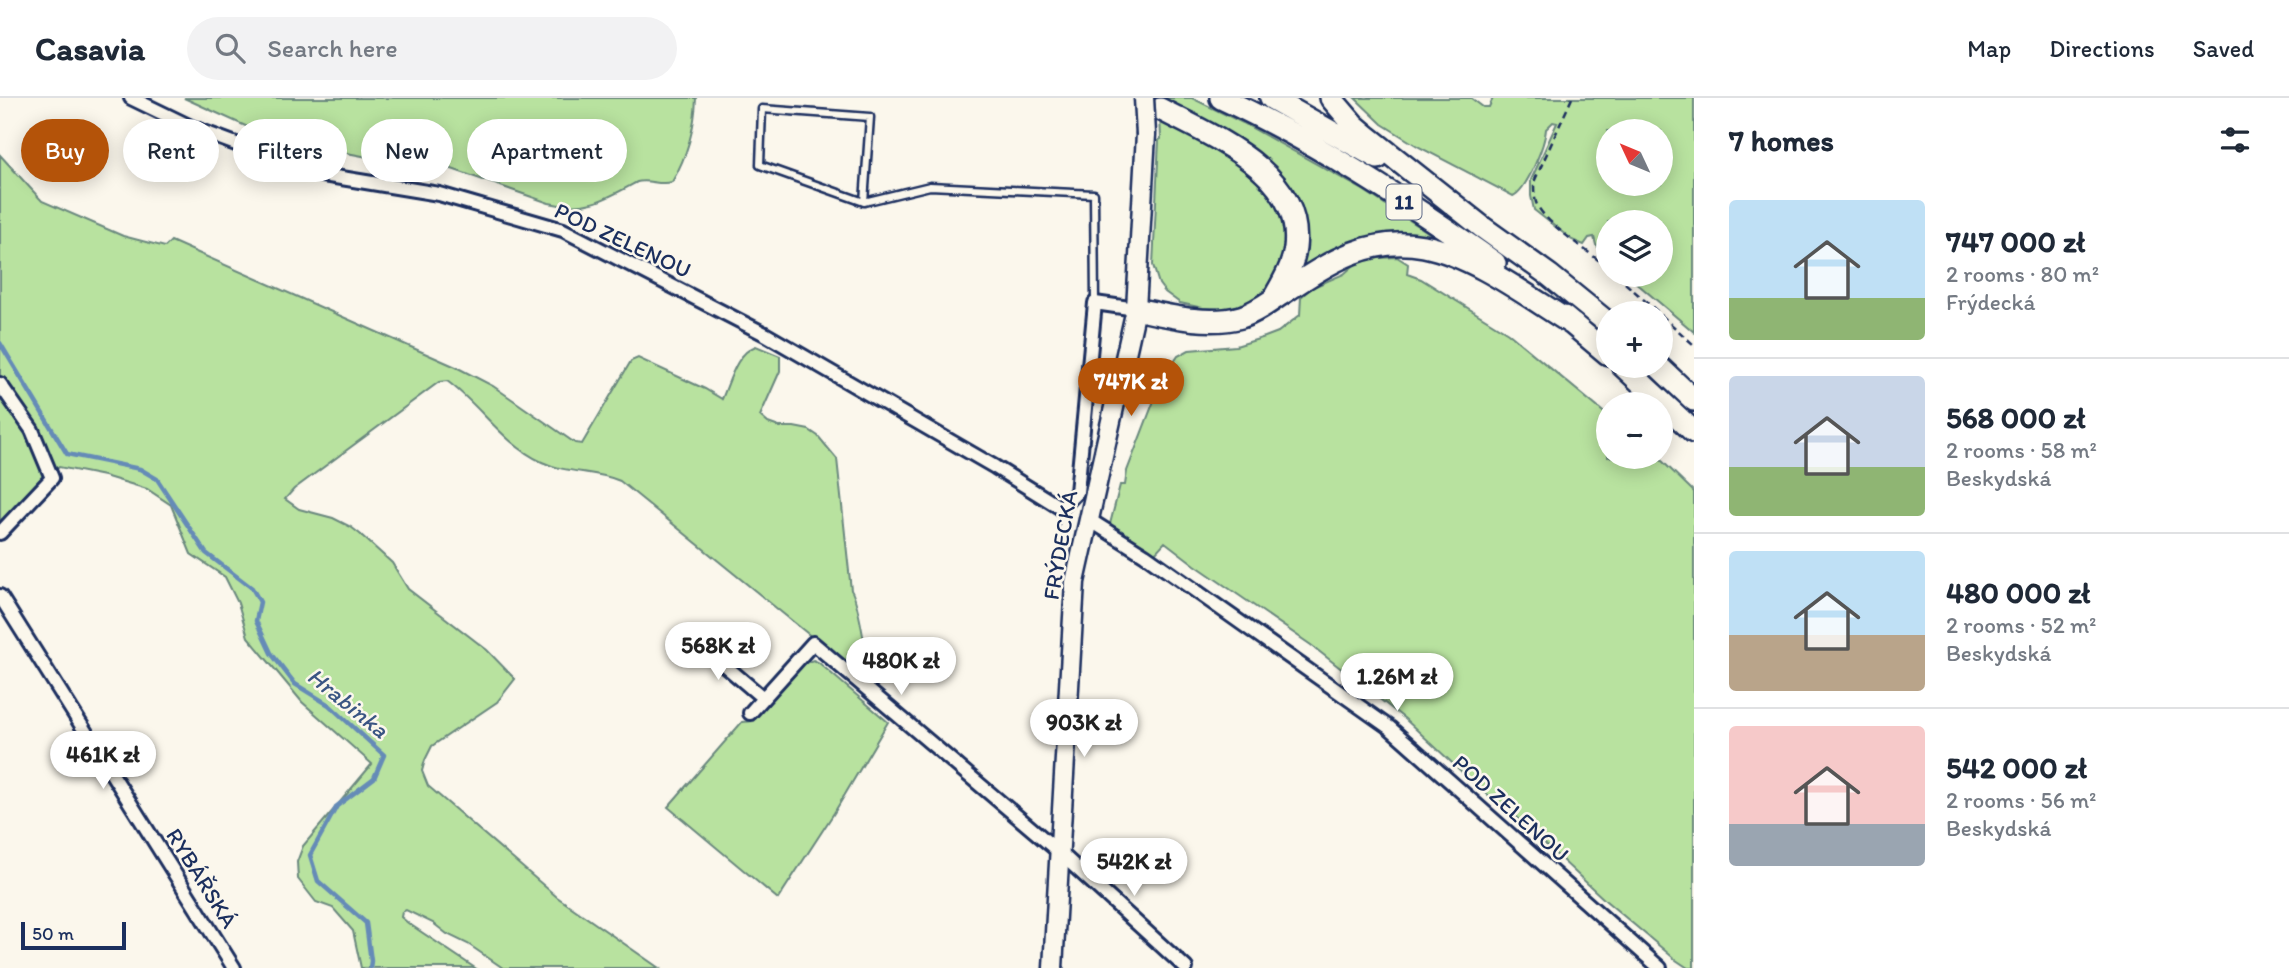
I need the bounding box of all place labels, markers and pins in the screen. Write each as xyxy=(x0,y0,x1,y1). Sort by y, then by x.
pin: 747K zł xyxy=(1066,358,1196,418)
pin: 568K zł xyxy=(653,622,783,682)
pin: 480K zł xyxy=(836,638,966,697)
pin: 1.26M zł xyxy=(1325,654,1469,713)
pin: 903K zł xyxy=(1019,700,1149,759)
pin: 461K zł xyxy=(38,732,168,791)
pin: 542K zł xyxy=(1069,838,1199,898)

